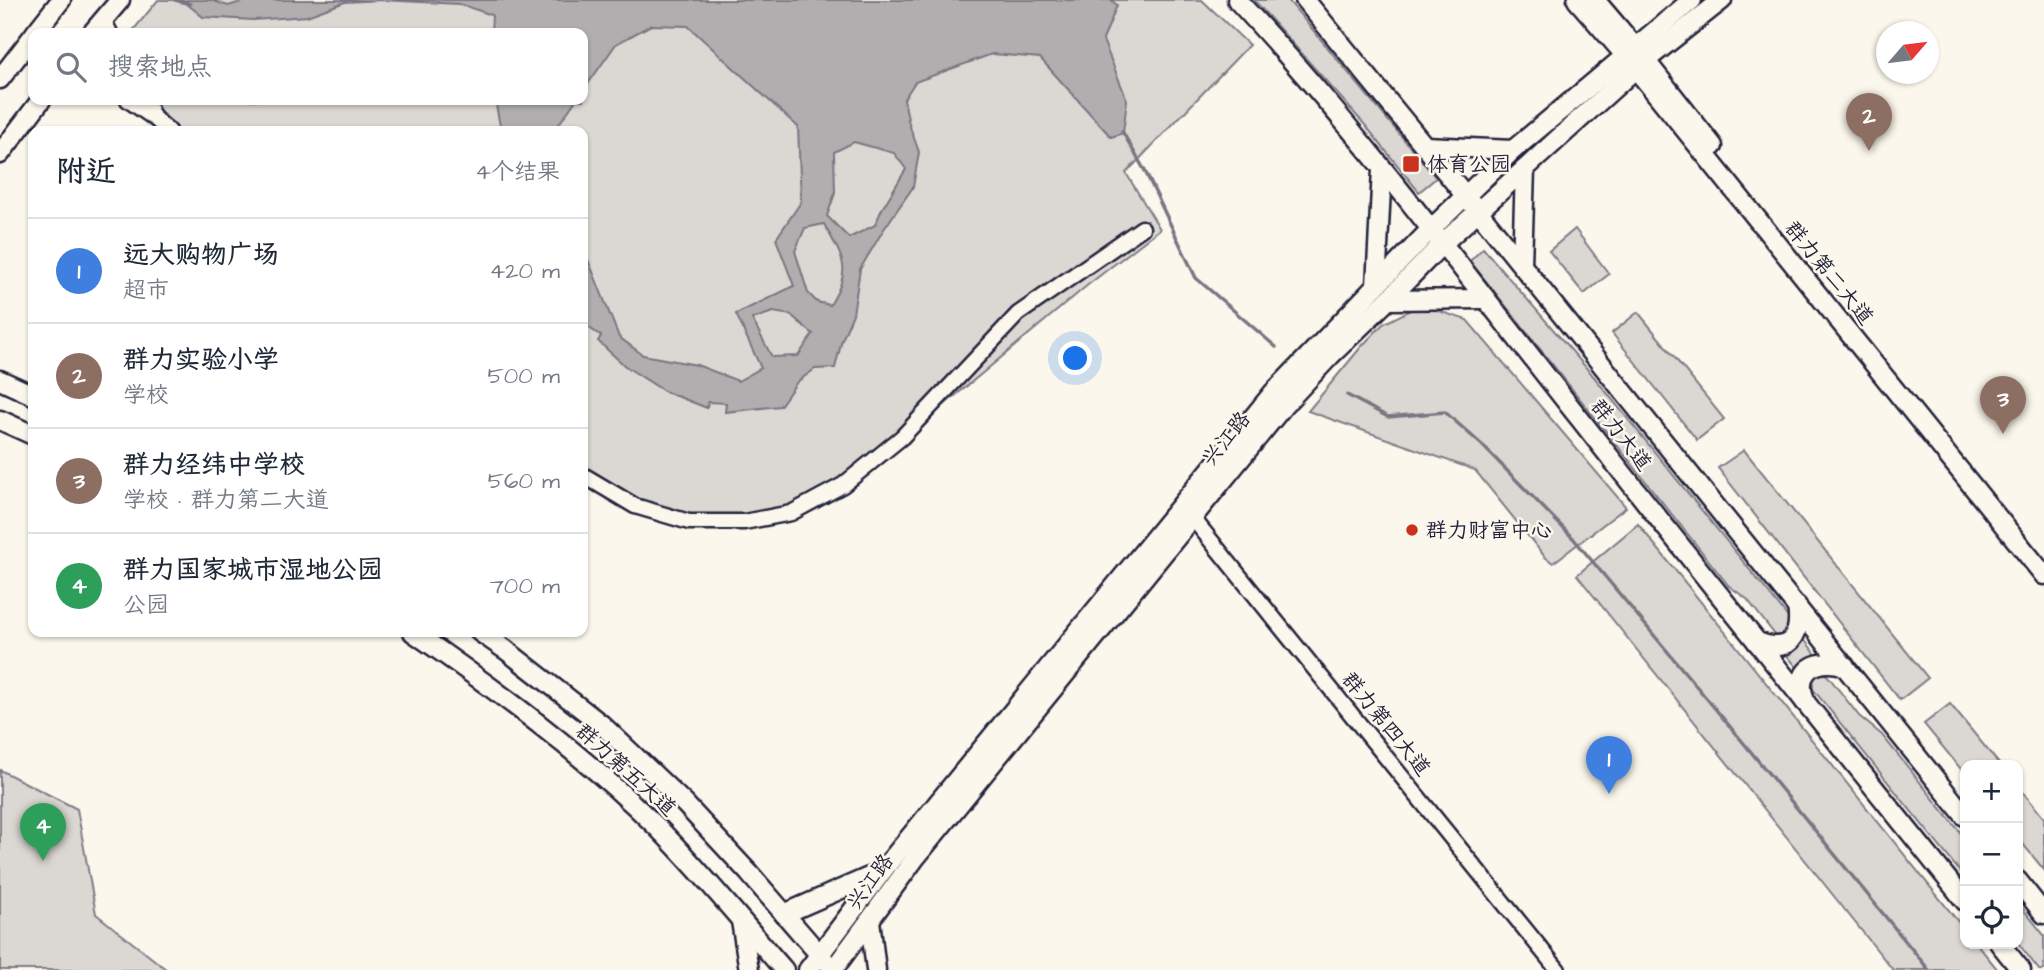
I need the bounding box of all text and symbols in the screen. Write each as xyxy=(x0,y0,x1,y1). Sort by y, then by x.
north arrow xyxy=(1876,21,1939,84)
search box xyxy=(28,28,588,105)
icon: search xyxy=(52,48,90,86)
text: 搜索地点 xyxy=(108,49,212,85)
pin: 2 xyxy=(1846,93,1892,151)
place label: 体育公园 xyxy=(1427,150,1511,179)
text: 附近 xyxy=(56,151,116,193)
marker: 体育公园 xyxy=(1401,154,1421,174)
text: 4个结果 xyxy=(475,156,560,188)
street label: 群力第二大道 xyxy=(1778,215,1880,331)
text: 远大购物广场 xyxy=(123,237,279,273)
text: 1 xyxy=(78,255,80,287)
text: 420 m xyxy=(490,255,560,287)
text: 超市 xyxy=(123,274,169,306)
your location xyxy=(1058,341,1092,375)
text: 群力实验小学 xyxy=(123,342,279,378)
text: 2 xyxy=(72,360,86,392)
text: 500 m xyxy=(488,360,560,392)
pin: 3 xyxy=(1980,376,2026,434)
text: 学校 xyxy=(123,379,169,411)
street label: 群力大道 xyxy=(1584,393,1658,477)
street label: 兴江路 xyxy=(1195,405,1257,473)
text: 群力经纬中学校 xyxy=(123,447,305,483)
text: 3 xyxy=(73,465,85,497)
text: 560 m xyxy=(488,465,560,497)
text: 学校 · 群力第二大道 xyxy=(123,484,329,516)
place label: 群力财富中心 xyxy=(1426,516,1552,545)
marker: 群力财富中心 xyxy=(1404,522,1420,538)
text: 群力国家城市湿地公园 xyxy=(123,552,383,588)
text: 4 xyxy=(71,570,87,602)
text: 700 m xyxy=(490,570,560,602)
text: 公园 xyxy=(123,589,169,621)
street label: 群力第四大道 xyxy=(1335,666,1437,782)
street label: 群力第五大道 xyxy=(569,717,683,823)
pin: 1 xyxy=(1586,736,1632,794)
map controls xyxy=(1960,760,2023,949)
button: + xyxy=(1960,760,2023,823)
pin: 4 xyxy=(20,803,66,861)
button: − xyxy=(1960,823,2023,886)
street label: 兴江路 xyxy=(840,848,900,916)
button: locate xyxy=(1960,886,2023,949)

